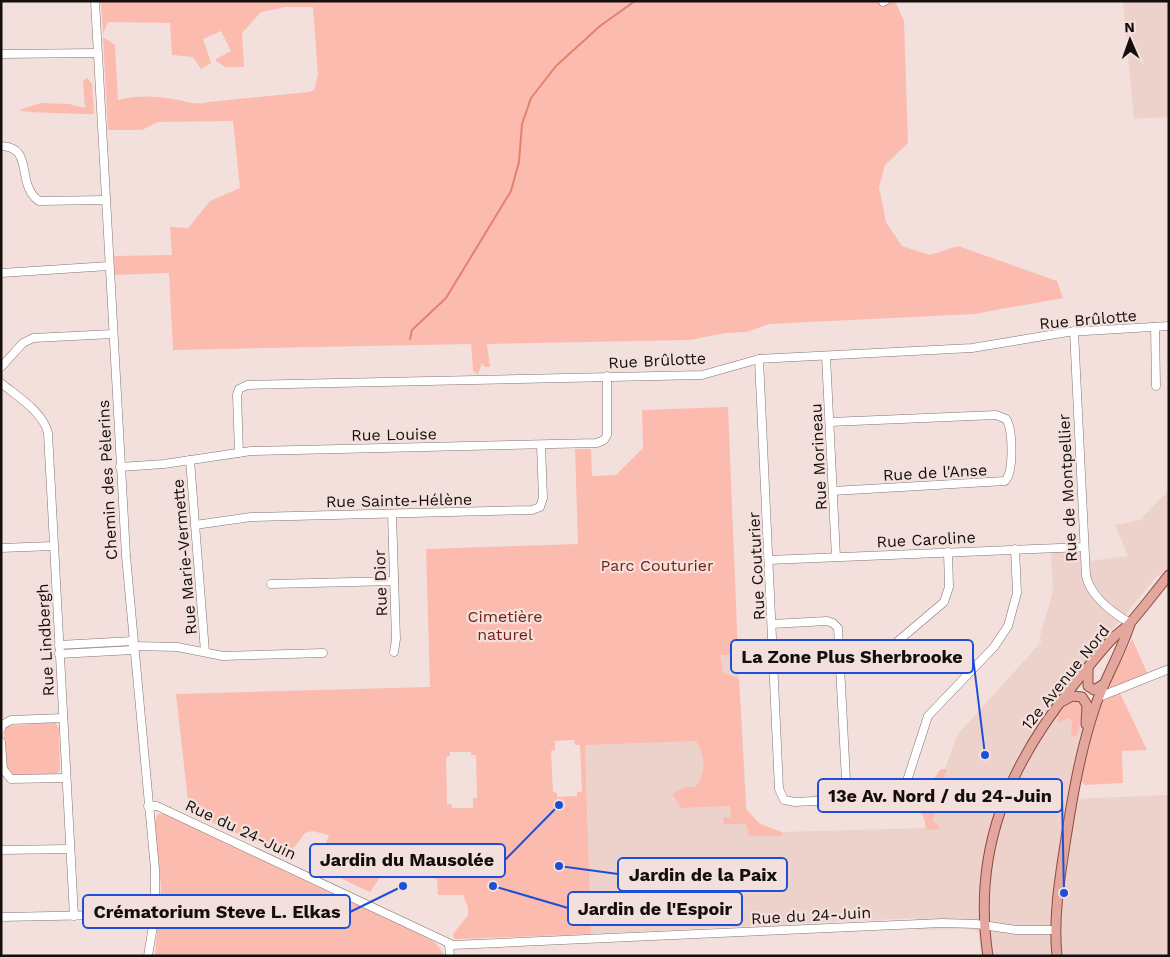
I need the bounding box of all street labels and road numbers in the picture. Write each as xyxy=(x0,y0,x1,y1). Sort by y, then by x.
street label: Rue Brûlotte xyxy=(1038,306,1138,333)
street label: Rue Brûlotte xyxy=(608,348,706,373)
street label: Chemin des Pèlerins xyxy=(94,399,121,560)
street label: Rue Morineau xyxy=(806,403,831,511)
street label: Rue de Montpellier xyxy=(1054,413,1081,563)
street label: Rue Louise xyxy=(351,424,437,445)
street label: Rue de l'Anse xyxy=(882,460,988,485)
street label: Rue Marie-Vermette xyxy=(168,478,201,636)
street label: Rue Sainte-Hélène xyxy=(326,490,472,511)
street label: Rue Couturier xyxy=(744,511,769,621)
street label: Rue Caroline xyxy=(876,527,976,552)
street label: Rue Dior xyxy=(370,549,391,617)
street label: Rue Lindbergh xyxy=(33,583,58,697)
street label: 12e Avenue Nord xyxy=(1017,621,1113,733)
street label: Rue du 24-Juin xyxy=(182,795,299,863)
street label: Rue du 24-Juin xyxy=(751,903,872,928)

